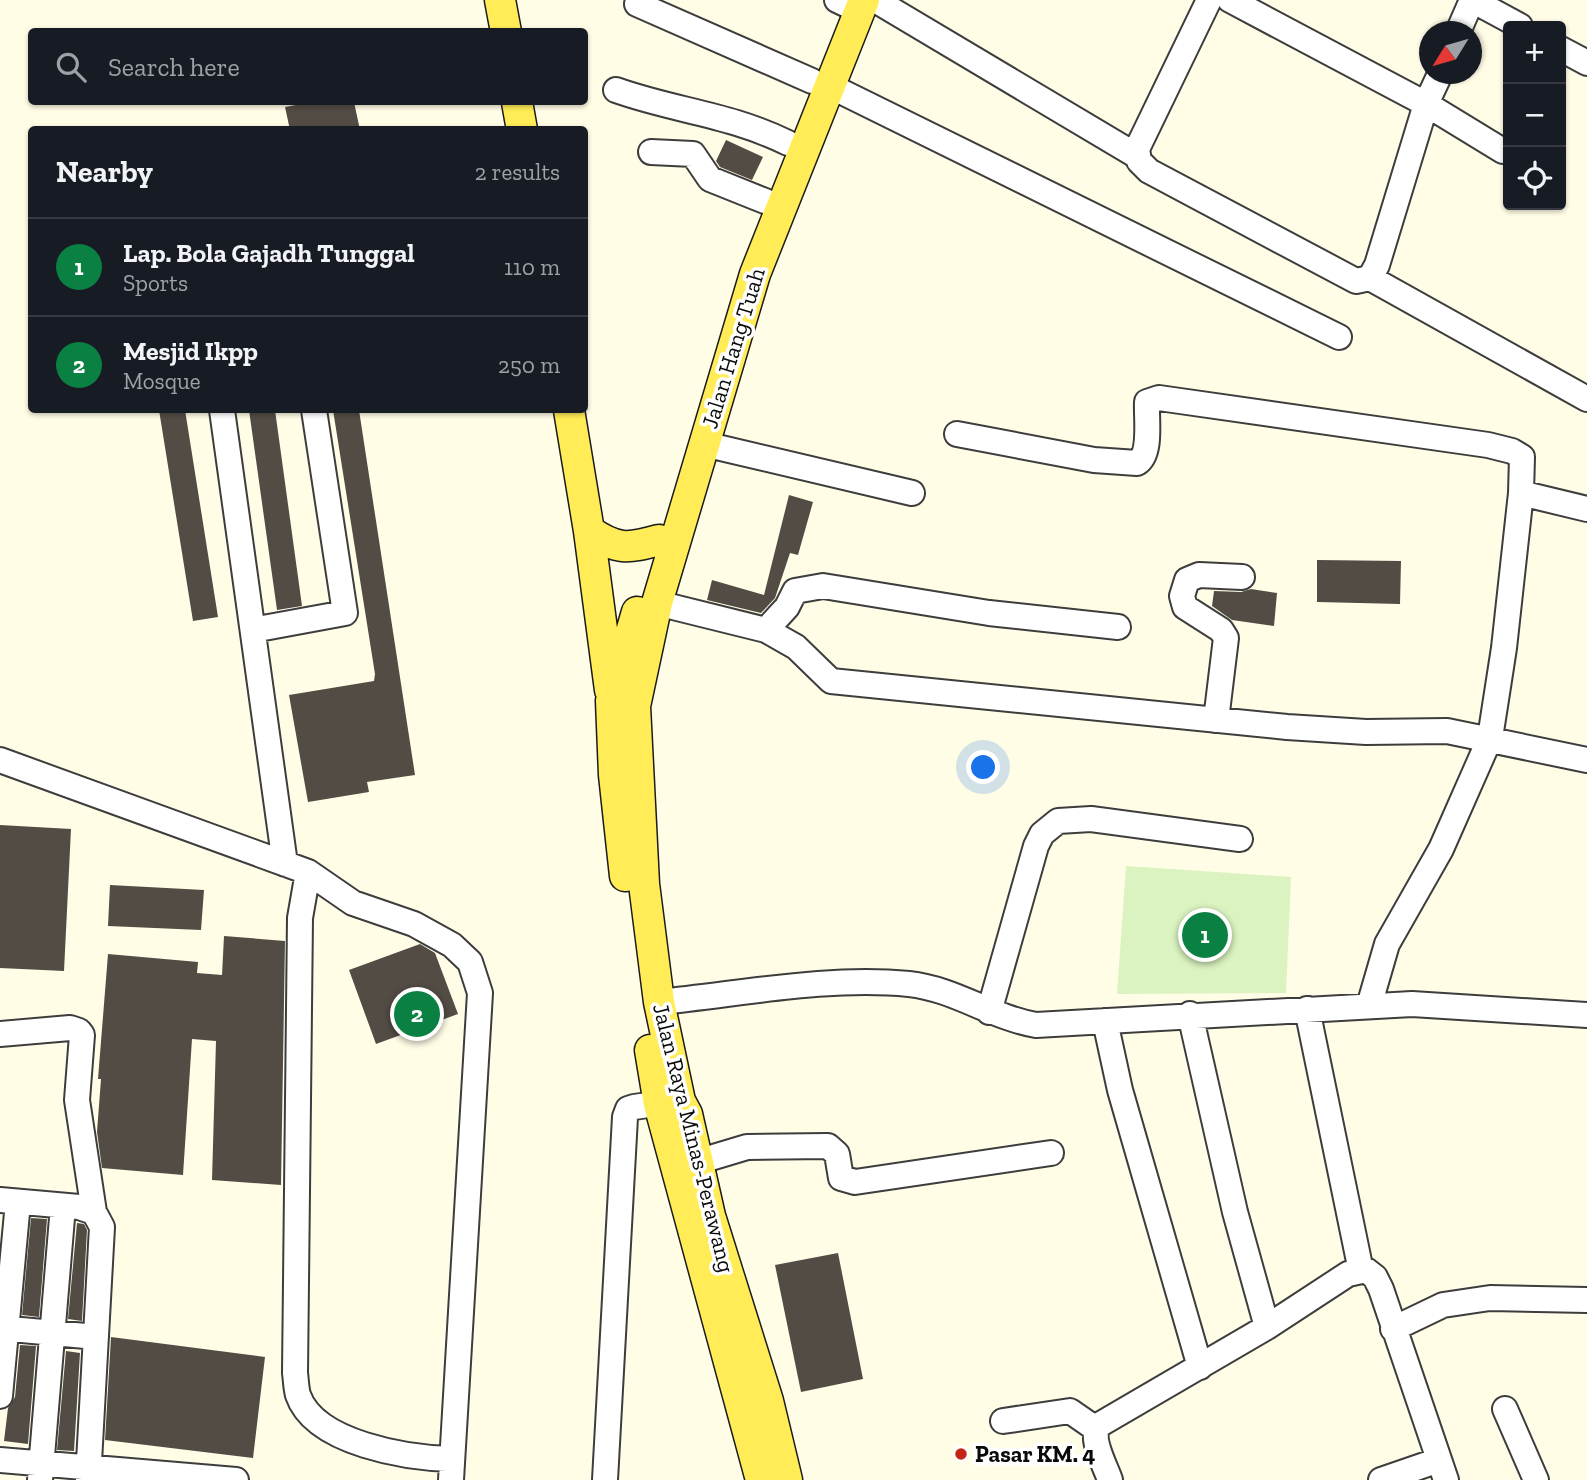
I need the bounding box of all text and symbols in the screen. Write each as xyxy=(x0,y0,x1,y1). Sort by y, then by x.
north arrow xyxy=(1419,21,1482,84)
map controls xyxy=(1503,21,1566,210)
button: + xyxy=(1503,21,1566,84)
search box xyxy=(28,28,588,105)
icon: search xyxy=(52,48,90,86)
text: Search here xyxy=(108,51,240,83)
button: − xyxy=(1503,84,1566,147)
button: locate xyxy=(1503,147,1566,210)
text: Nearby xyxy=(56,154,153,190)
text: 2 results xyxy=(475,158,560,186)
text: Lap. Bola Gajadh Tunggal xyxy=(123,237,415,269)
text: 1 xyxy=(74,253,84,281)
text: 110 m xyxy=(504,253,560,281)
street label: Jalan Hang Tuah xyxy=(695,264,771,432)
text: Sports xyxy=(123,269,188,297)
text: Mesjid Ikpp xyxy=(123,335,258,367)
text: 2 xyxy=(73,351,85,379)
text: 250 m xyxy=(498,351,560,379)
text: Mosque xyxy=(123,367,201,395)
your location xyxy=(966,750,1000,784)
pin: 1 xyxy=(1182,909,1228,961)
pin: 2 xyxy=(394,988,440,1040)
street label: Jalan Raya Minas-Perawang xyxy=(647,1001,741,1276)
place label: Pasar KM. 4 xyxy=(975,1440,1095,1468)
marker: Pasar KM. 4 xyxy=(953,1446,969,1462)

